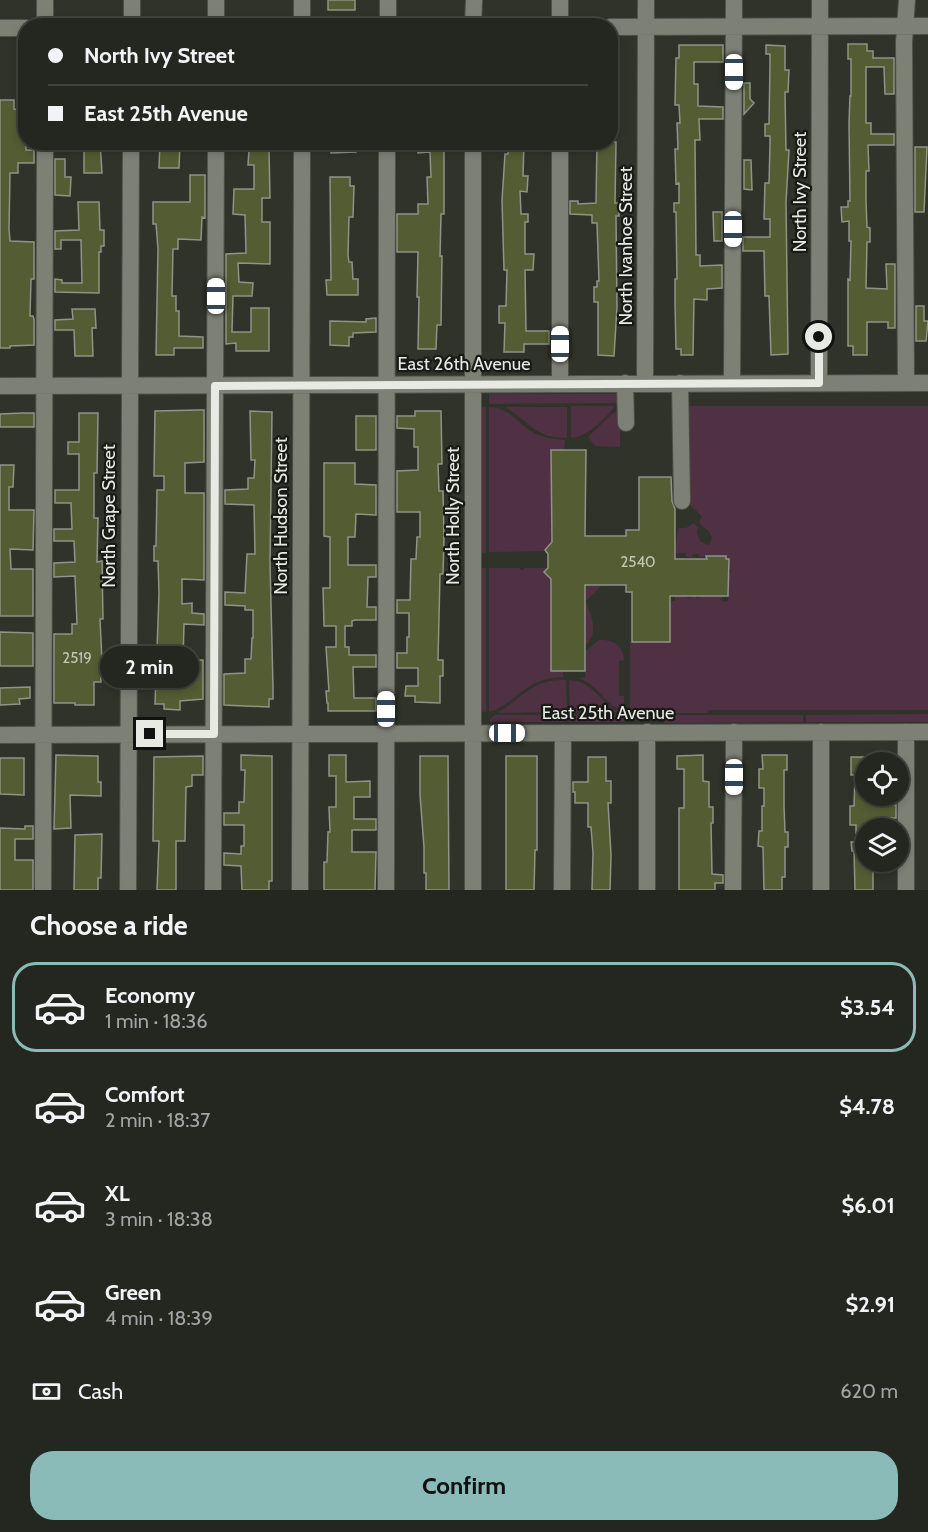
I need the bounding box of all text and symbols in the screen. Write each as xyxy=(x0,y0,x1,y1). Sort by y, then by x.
text: North Ivy Street xyxy=(84,42,235,69)
car xyxy=(725,54,743,90)
text: East 25th Avenue xyxy=(84,100,248,127)
street label: North Ivy Street xyxy=(789,132,811,252)
street label: North Ivanhoe Street xyxy=(615,167,637,325)
car xyxy=(724,211,742,247)
car xyxy=(207,278,225,314)
route start xyxy=(805,323,832,350)
car xyxy=(551,326,569,362)
street label: East 26th Avenue xyxy=(398,353,530,375)
street label: North Hudson Street xyxy=(270,437,292,595)
street label: North Grape Street xyxy=(98,444,120,588)
street label: North Holly Street xyxy=(442,447,464,585)
house number: 2540 xyxy=(620,553,656,571)
callout: 2 min xyxy=(100,647,200,689)
house number: 2519 xyxy=(62,649,92,667)
text: 2 min xyxy=(125,655,174,679)
car xyxy=(377,691,395,727)
street label: East 25th Avenue xyxy=(542,702,674,724)
route end xyxy=(136,720,163,747)
car xyxy=(489,724,525,742)
map controls xyxy=(855,752,909,872)
button: locate xyxy=(855,752,909,806)
car xyxy=(725,759,743,795)
button: layers xyxy=(855,818,909,872)
text: Choose a ride xyxy=(30,909,188,942)
icon: car xyxy=(33,980,87,1034)
text: Economy xyxy=(105,982,195,1009)
text: $3.54 xyxy=(840,994,895,1021)
text: 1 min · 18:36 xyxy=(105,1009,208,1033)
icon: car xyxy=(33,1079,87,1133)
text: Comfort xyxy=(105,1081,184,1108)
text: $4.78 xyxy=(839,1093,895,1120)
text: 2 min · 18:37 xyxy=(105,1108,210,1132)
icon: car xyxy=(33,1178,87,1232)
text: XL xyxy=(105,1180,130,1207)
text: $6.01 xyxy=(842,1192,895,1219)
text: 3 min · 18:38 xyxy=(105,1207,213,1231)
icon: car xyxy=(33,1277,87,1331)
text: Green xyxy=(105,1279,161,1306)
text: $2.91 xyxy=(846,1291,895,1318)
text: 4 min · 18:39 xyxy=(105,1306,213,1330)
icon: cash xyxy=(30,1375,63,1408)
text: Cash xyxy=(78,1378,123,1405)
text: 620 m xyxy=(840,1379,898,1403)
button: Confirm xyxy=(30,1451,898,1520)

